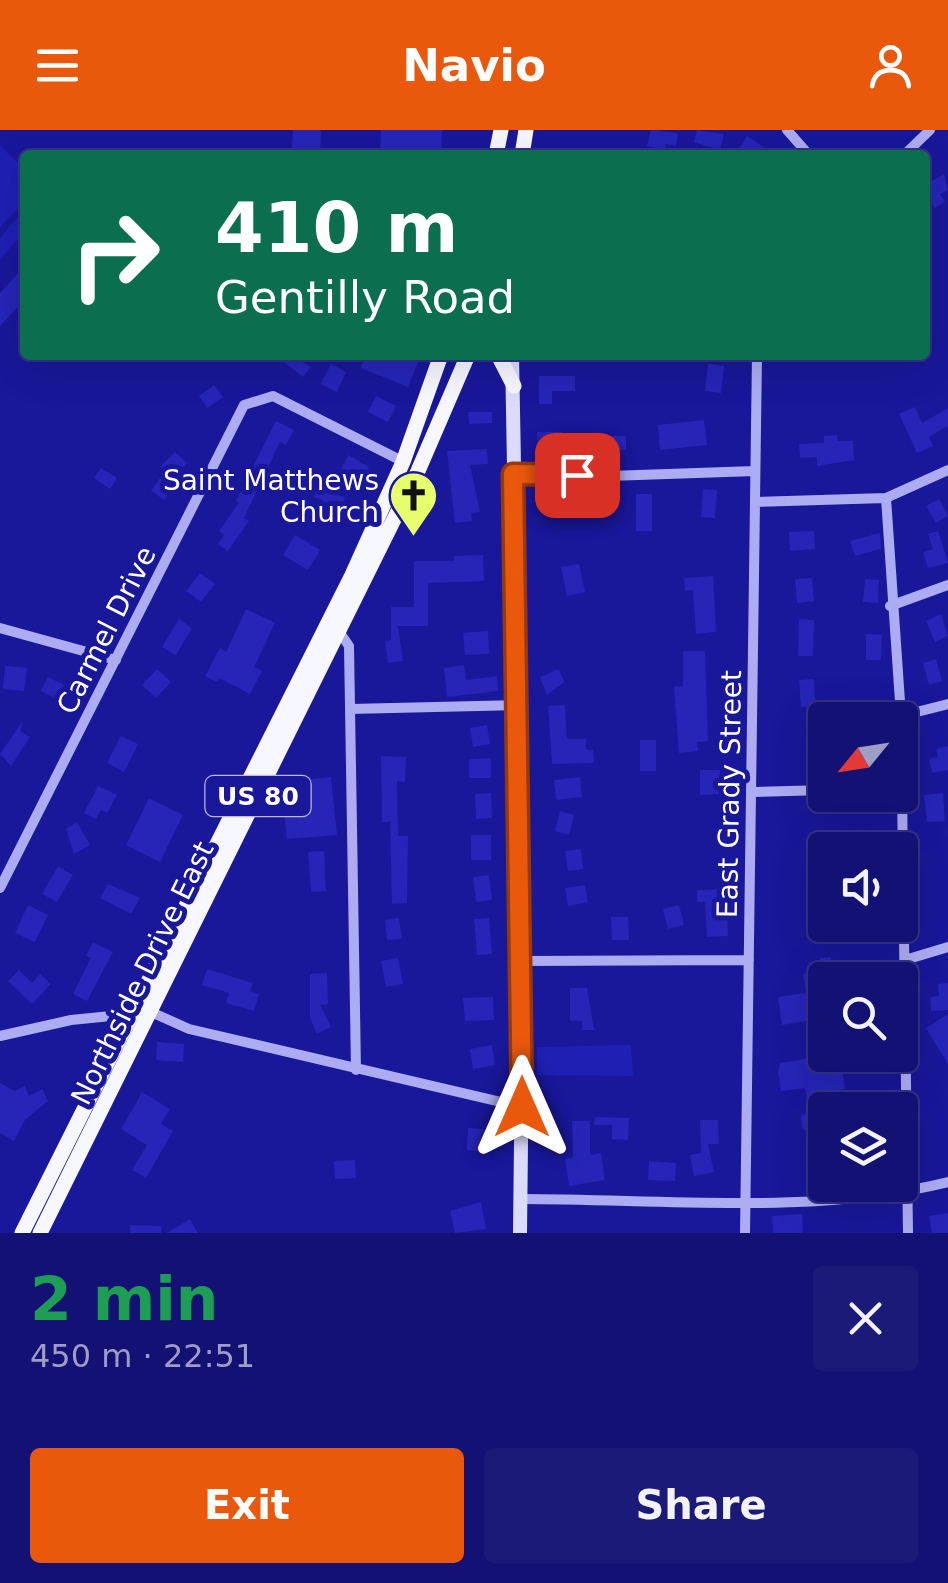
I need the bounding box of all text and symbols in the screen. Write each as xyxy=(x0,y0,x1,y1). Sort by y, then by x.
icon: menu xyxy=(30,38,85,93)
icon: person xyxy=(863,38,918,93)
text: Navio xyxy=(402,39,546,92)
text: 410 m xyxy=(215,187,458,269)
icon: right xyxy=(50,190,180,320)
text: Gentilly Road xyxy=(215,271,515,324)
pin xyxy=(535,433,620,518)
icon: arrive xyxy=(550,448,605,503)
place label: Saint Matthews Church xyxy=(163,464,379,529)
church icon: Saint Matthews Church xyxy=(388,470,440,538)
street label: Carmel Drive xyxy=(50,541,163,719)
street label: East Grady Street xyxy=(711,670,748,918)
north arrow xyxy=(808,702,918,812)
map controls xyxy=(808,702,918,1202)
road number: US 80 xyxy=(206,776,310,816)
button: sound xyxy=(808,832,918,942)
street label: Northside Drive East xyxy=(64,836,221,1110)
button: search xyxy=(808,962,918,1072)
position arrow xyxy=(470,1055,574,1159)
button: layers xyxy=(808,1092,918,1202)
text: 2 min xyxy=(30,1264,218,1334)
button: close xyxy=(813,1266,918,1371)
text: 450 m · 22:51 xyxy=(30,1337,255,1375)
button: Exit xyxy=(30,1448,464,1563)
button: Share xyxy=(484,1448,918,1563)

